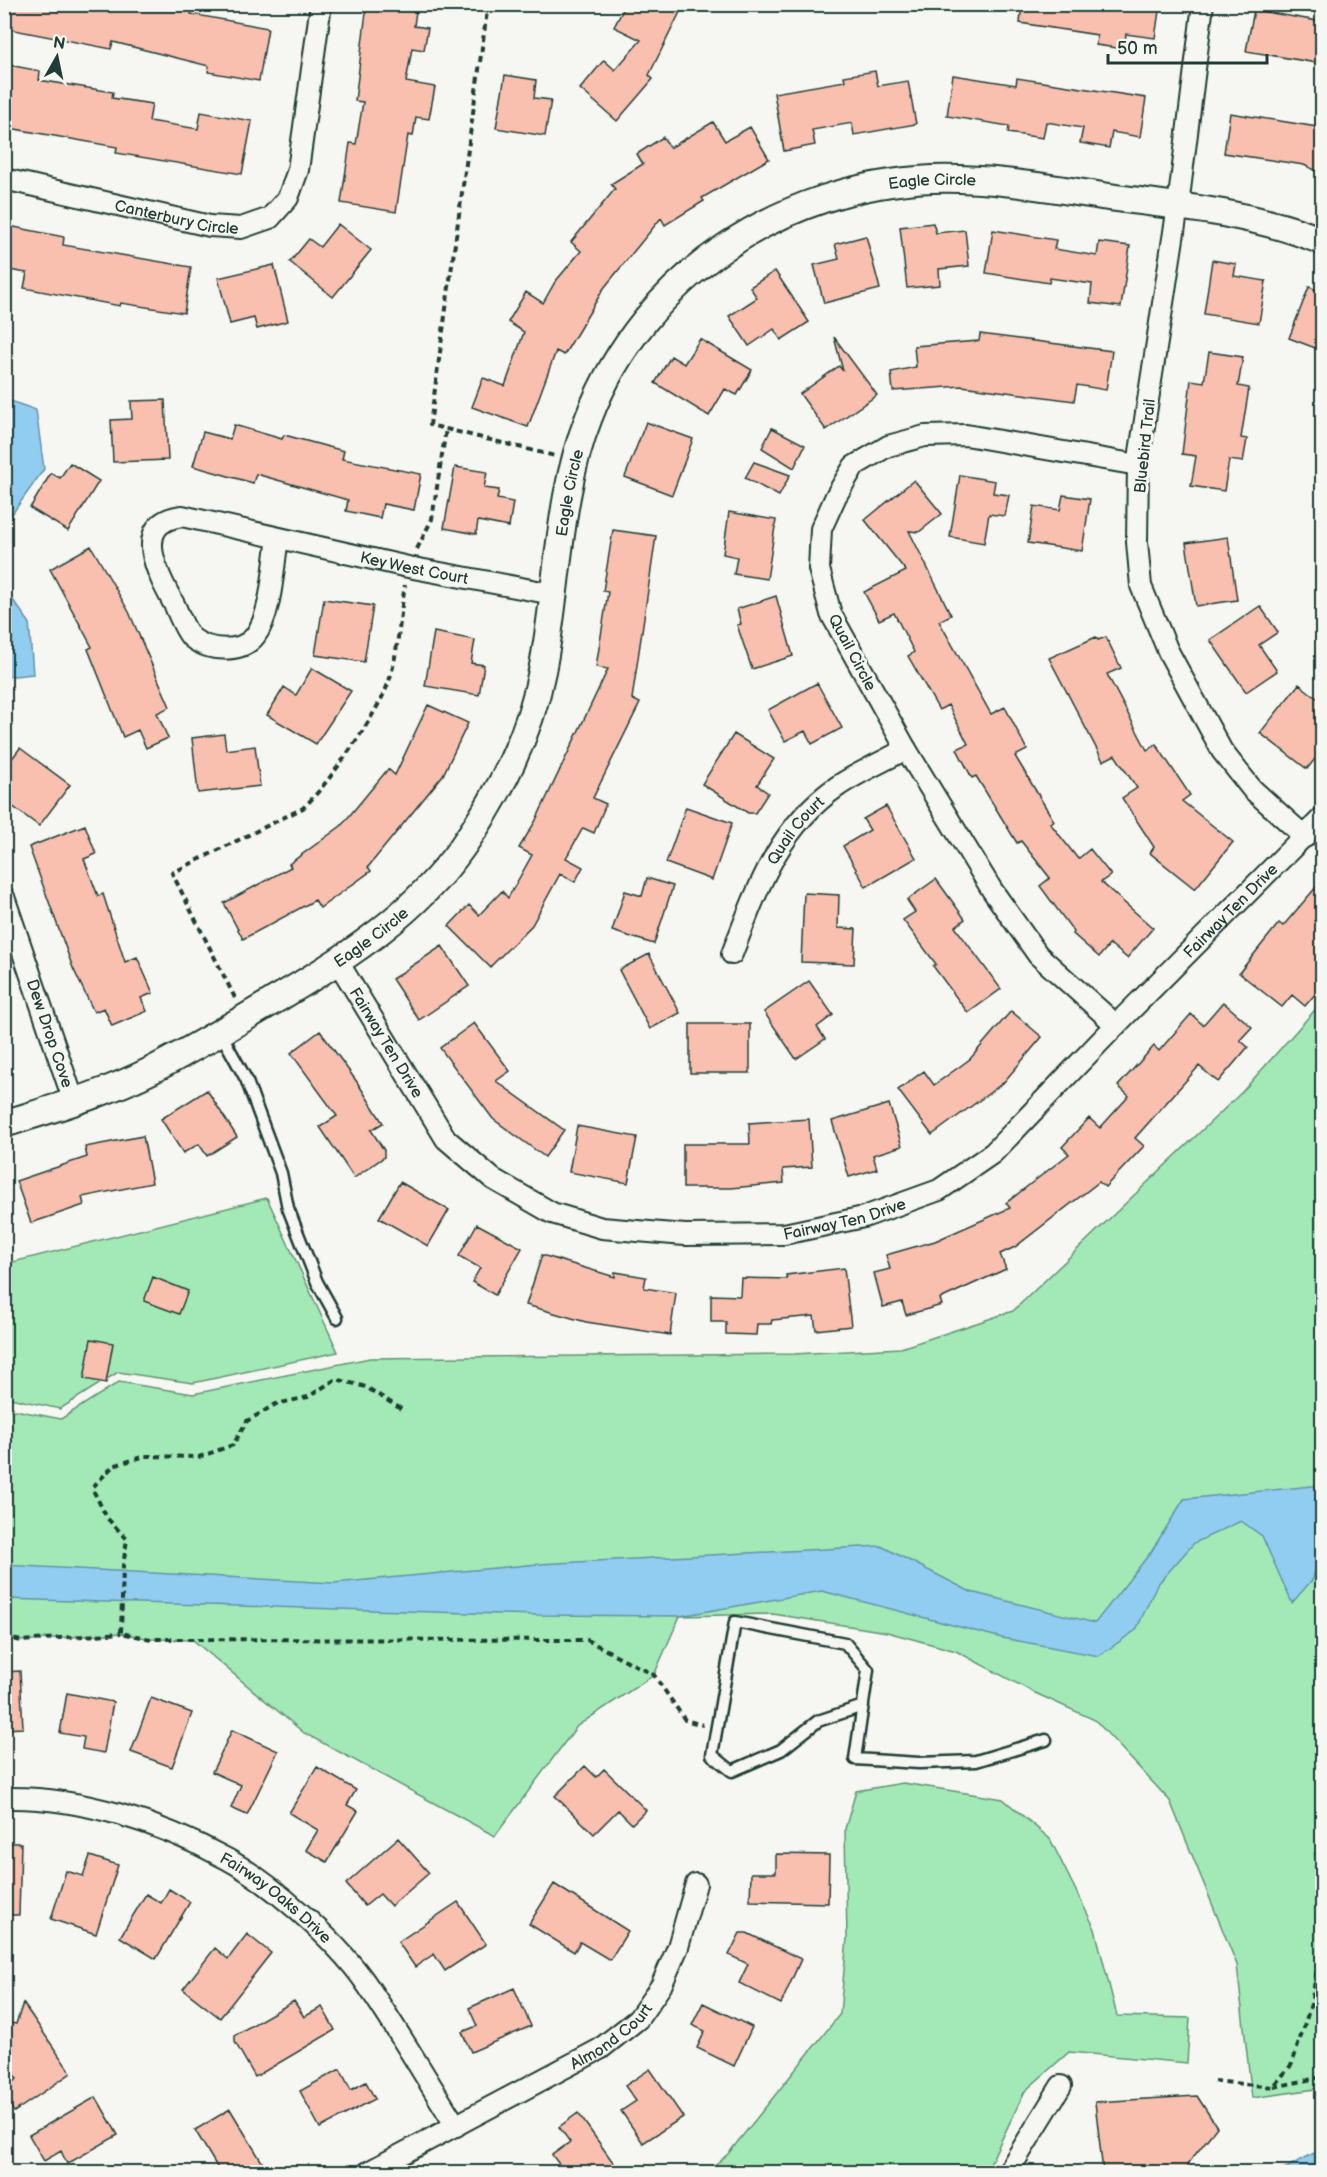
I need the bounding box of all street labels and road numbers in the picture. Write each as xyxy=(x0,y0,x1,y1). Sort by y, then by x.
street label: Eagle Circle xyxy=(887,171,977,194)
street label: Canterbury Circle xyxy=(113,197,240,239)
street label: Bluebird Trail xyxy=(1131,398,1160,494)
street label: Eagle Circle xyxy=(553,447,589,538)
street label: Key West Court xyxy=(358,548,470,589)
street label: Quail Circle xyxy=(824,611,880,695)
street label: Quail Court xyxy=(764,793,829,869)
street label: Fairway Ten Drive xyxy=(1180,860,1283,963)
street label: Eagle Circle xyxy=(331,904,413,972)
street label: Dew Drop Cove xyxy=(22,977,77,1091)
street label: Fairway Ten Drive xyxy=(345,984,427,1102)
street label: Fairway Ten Drive xyxy=(782,1195,909,1245)
street label: Fairway Oaks Drive xyxy=(216,1849,335,1948)
street label: Almond Court xyxy=(567,2000,657,2074)

